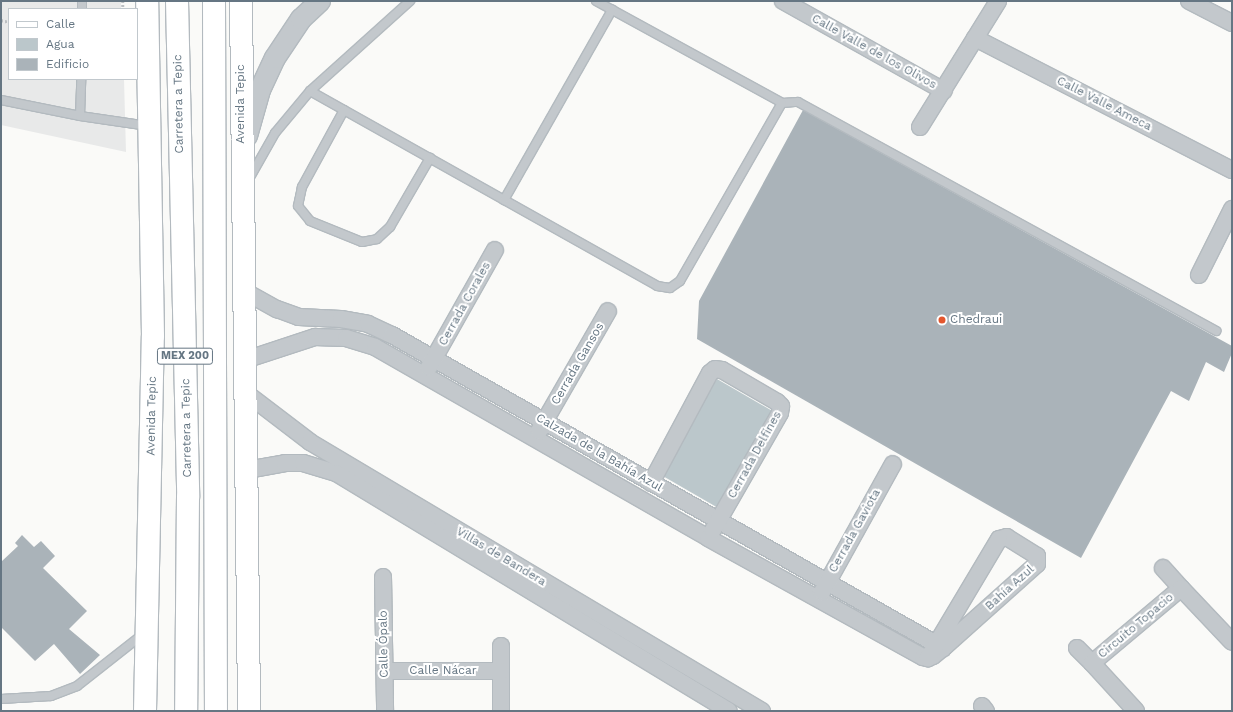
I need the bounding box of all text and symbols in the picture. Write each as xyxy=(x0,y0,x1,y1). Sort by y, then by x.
legend xyxy=(8,8,138,80)
street label: Calle Valle de los Olivos xyxy=(809,12,939,92)
text: Calle xyxy=(46,17,75,31)
text: Agua xyxy=(46,37,75,51)
street label: Carretera a Tepic xyxy=(171,54,187,154)
text: Edificio xyxy=(46,57,89,71)
street label: Avenida Tepic xyxy=(234,64,248,144)
street label: Calle Valle Ameca xyxy=(1054,74,1154,134)
street label: Cerrada Corales xyxy=(436,259,494,349)
place label: Chedraui xyxy=(950,313,1002,327)
marker: Chedraui xyxy=(937,315,947,325)
street label: Cerrada Gansos xyxy=(549,320,607,408)
road number: MEX 200 xyxy=(156,347,214,365)
street label: Avenida Tepic xyxy=(144,376,160,456)
street label: Carretera a Tepic xyxy=(179,378,195,478)
street label: Cerrada Delfines xyxy=(725,409,785,501)
street label: Calzada de la Bahía Azul xyxy=(533,411,665,495)
street label: Cerrada Gaviota xyxy=(826,487,884,575)
street label: Villas de Bandera xyxy=(454,525,548,589)
street label: Bahía Azul xyxy=(982,562,1038,614)
street label: Circuito Topacio xyxy=(1095,590,1177,662)
street label: Calle Ópalo xyxy=(376,610,392,678)
street label: Calle Nácar xyxy=(409,664,477,678)

